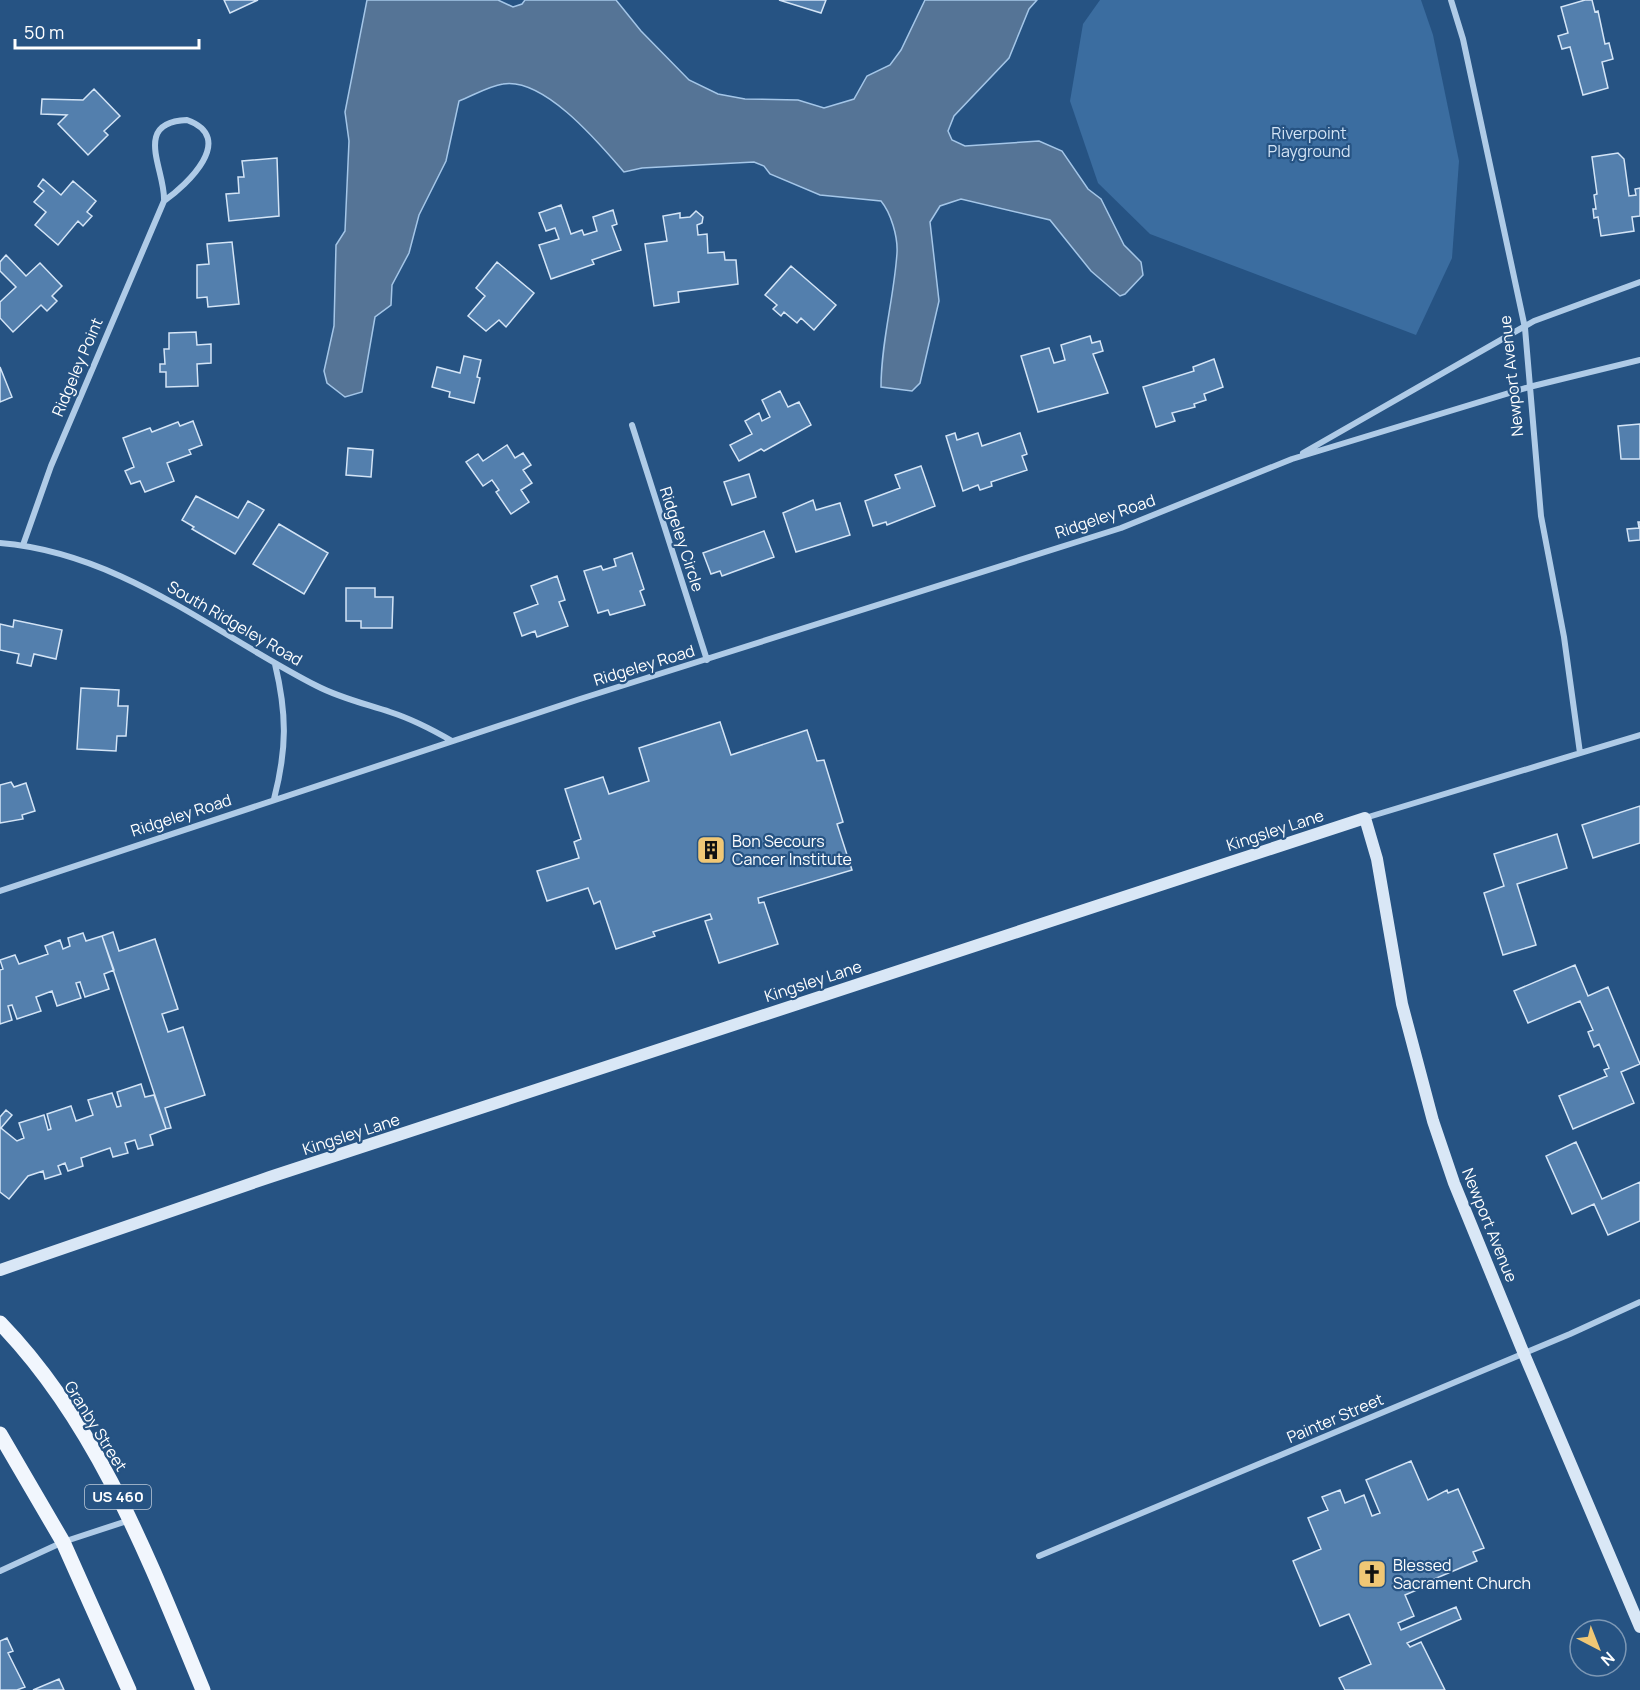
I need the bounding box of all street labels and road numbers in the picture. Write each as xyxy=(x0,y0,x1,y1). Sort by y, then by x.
street label: Ridgeley Point xyxy=(46,314,108,420)
street label: Newport Avenue xyxy=(1494,315,1528,437)
street label: Ridgeley Circle xyxy=(655,484,709,594)
street label: Ridgeley Road xyxy=(1052,489,1158,543)
street label: South Ridgeley Road xyxy=(163,575,307,671)
street label: Ridgeley Road xyxy=(591,639,697,691)
street label: Ridgeley Road xyxy=(128,788,234,842)
street label: Kingsley Lane xyxy=(1224,804,1326,856)
street label: Kingsley Lane xyxy=(762,955,864,1007)
street label: Kingsley Lane xyxy=(300,1108,402,1160)
street label: Newport Avenue xyxy=(1457,1165,1523,1285)
street label: Granby Street xyxy=(59,1377,133,1475)
street label: Painter Street xyxy=(1283,1388,1387,1448)
road number: US 460 xyxy=(85,1485,151,1509)

